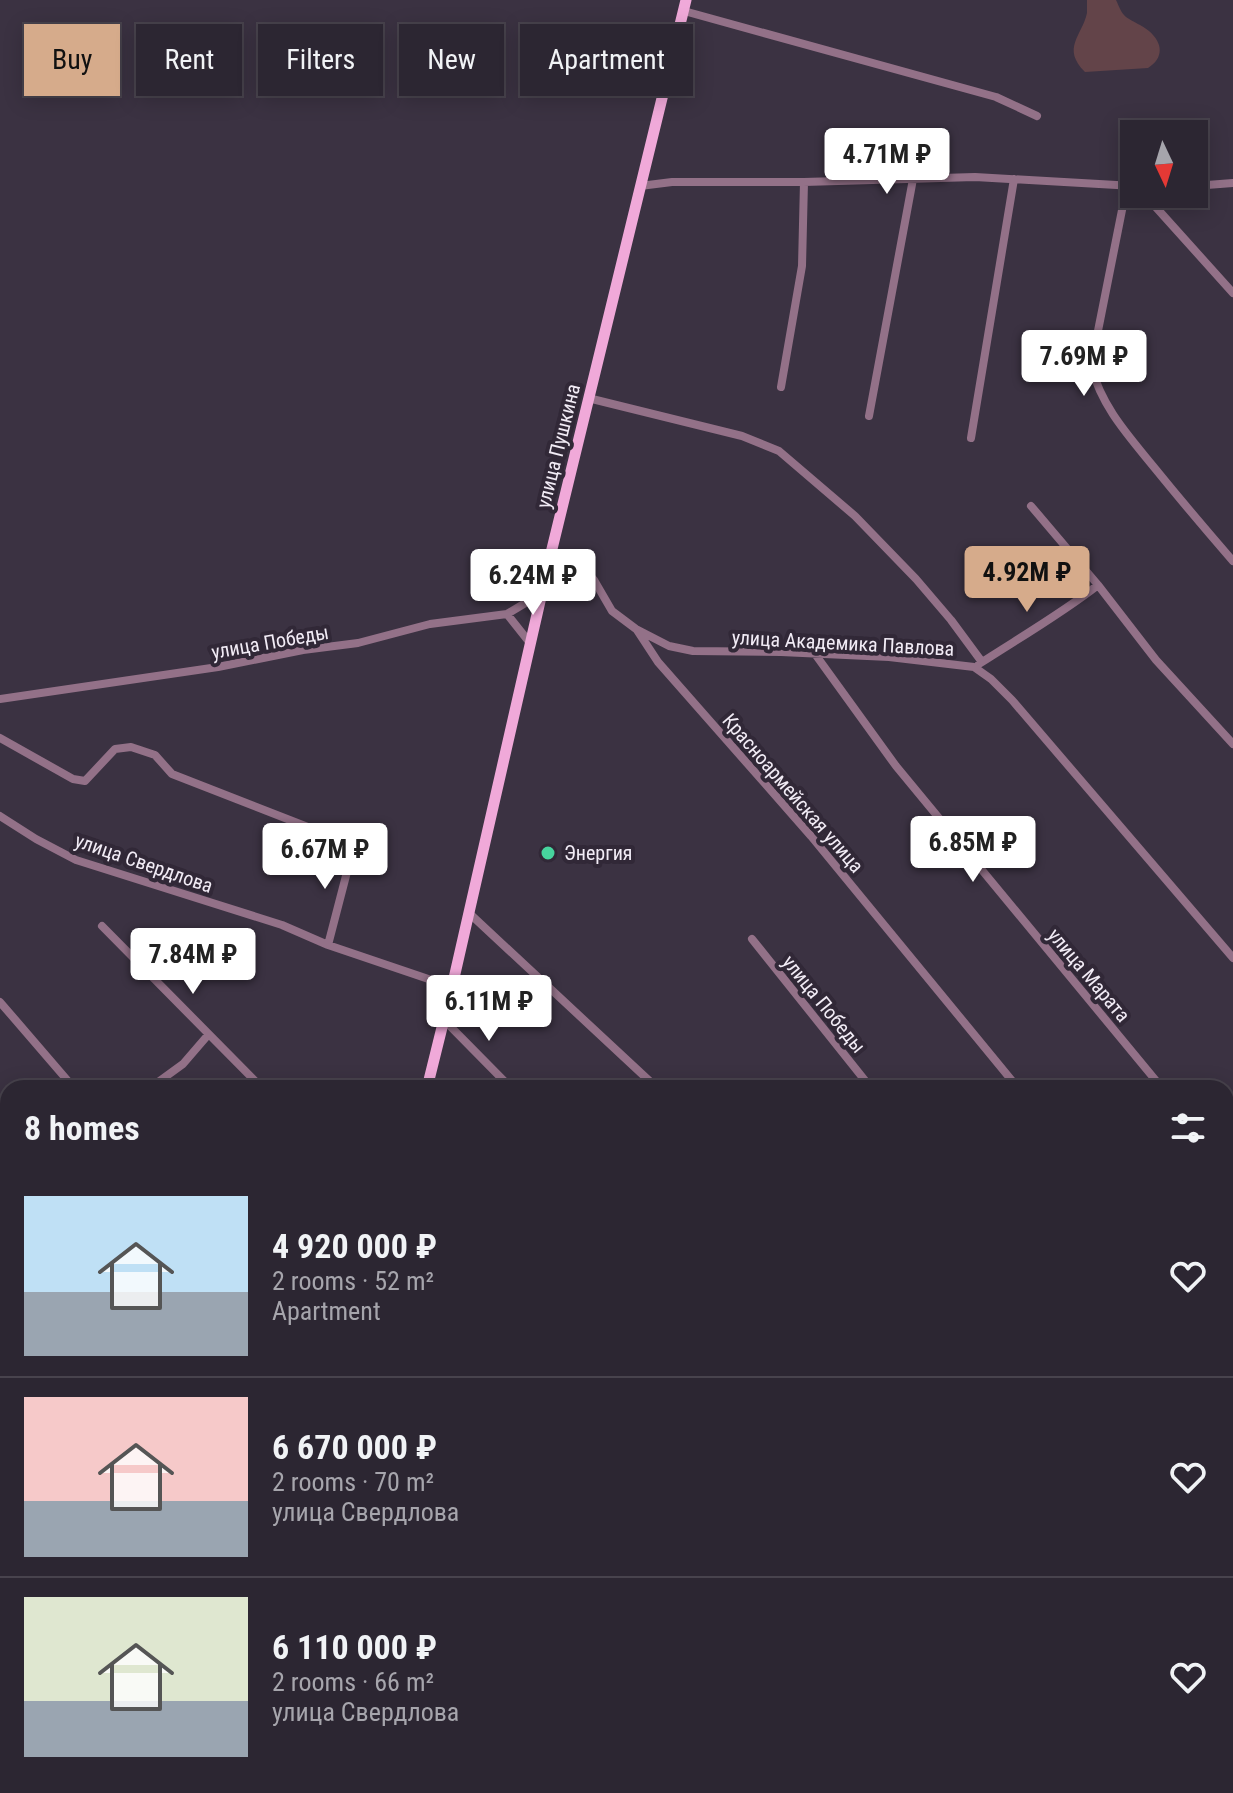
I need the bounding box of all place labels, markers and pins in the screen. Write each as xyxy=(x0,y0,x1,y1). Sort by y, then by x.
pin: 4.71M ₽ xyxy=(813,128,961,196)
pin: 7.69M ₽ xyxy=(1010,330,1158,398)
pin: 4.92M ₽ xyxy=(953,546,1101,614)
pin: 6.24M ₽ xyxy=(459,549,607,617)
pin: 6.85M ₽ xyxy=(899,816,1047,884)
pin: 6.67M ₽ xyxy=(251,823,399,891)
place label: Энергия xyxy=(564,841,633,865)
marker: Энергия xyxy=(539,844,557,862)
pin: 7.84M ₽ xyxy=(119,928,267,996)
pin: 6.11M ₽ xyxy=(415,975,563,1043)

